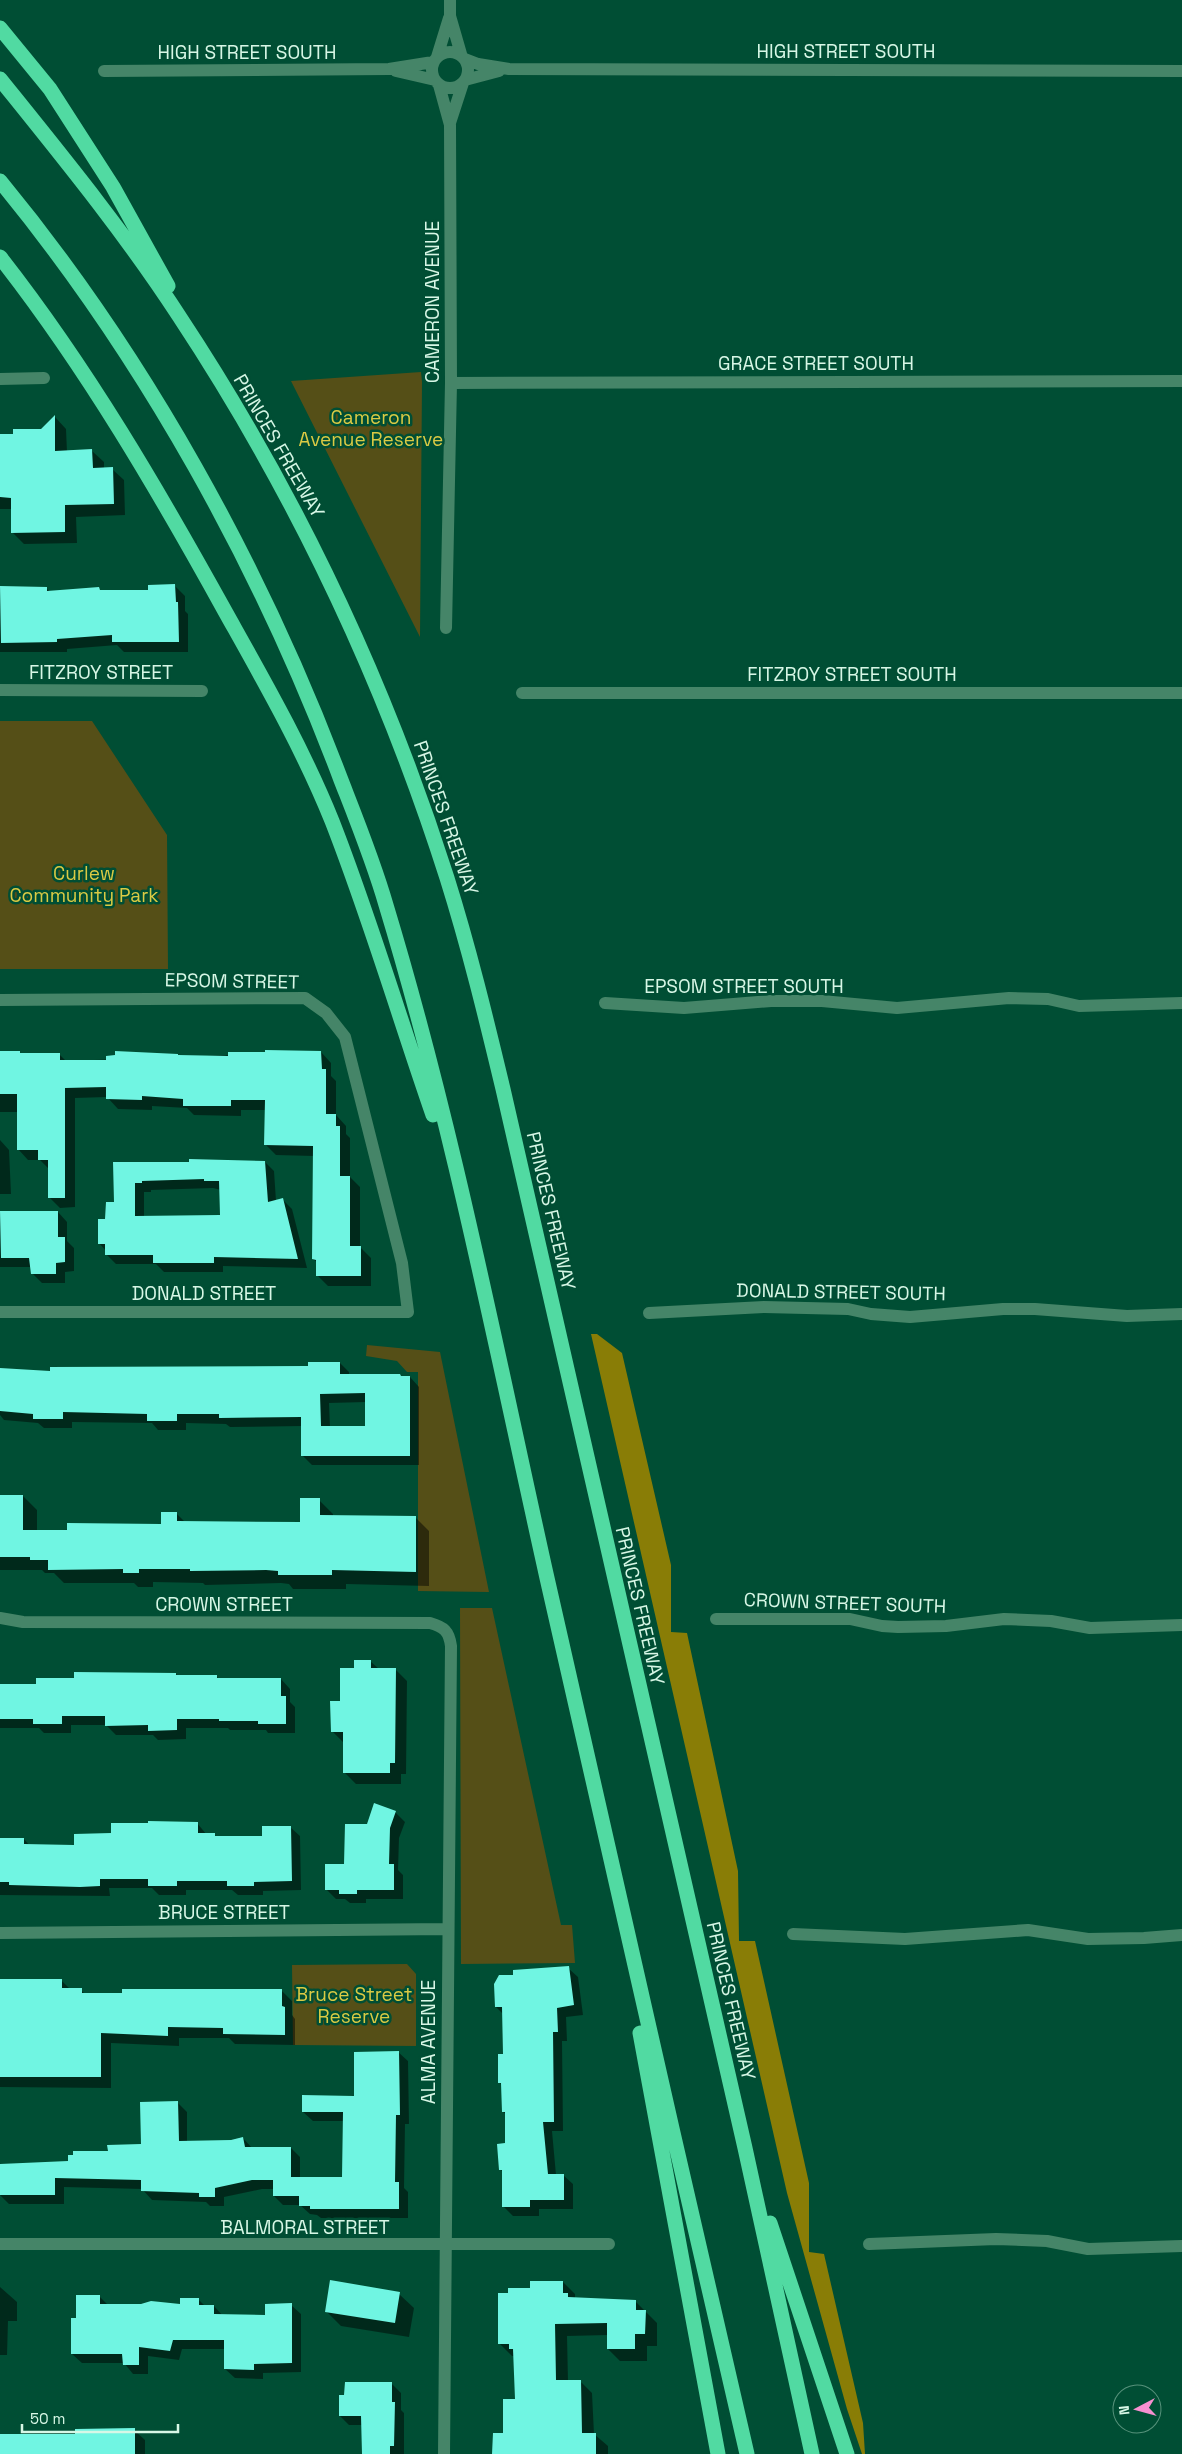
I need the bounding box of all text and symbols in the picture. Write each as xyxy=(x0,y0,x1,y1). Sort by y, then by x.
street label: HIGH STREET SOUTH xyxy=(757,39,935,64)
street label: HIGH STREET SOUTH xyxy=(158,40,336,65)
street label: CAMERON AVENUE xyxy=(420,221,445,383)
street label: GRACE STREET SOUTH xyxy=(718,351,914,376)
street label: PRINCES FREEWAY xyxy=(228,370,331,523)
park label: Cameron Avenue Reserve xyxy=(299,405,443,452)
street label: FITZROY STREET xyxy=(29,660,173,685)
street label: FITZROY STREET SOUTH xyxy=(747,662,957,687)
street label: PRINCES FREEWAY xyxy=(408,737,484,899)
park label: Curlew Community Park xyxy=(9,861,159,908)
street label: EPSOM STREET xyxy=(164,967,300,995)
street label: EPSOM STREET SOUTH xyxy=(644,974,844,999)
street label: PRINCES FREEWAY xyxy=(521,1129,581,1293)
street label: DONALD STREET SOUTH xyxy=(736,1278,946,1306)
street label: DONALD STREET xyxy=(132,1281,276,1306)
street label: PRINCES FREEWAY xyxy=(610,1524,670,1688)
street label: CROWN STREET SOUTH xyxy=(743,1587,947,1619)
street label: CROWN STREET xyxy=(155,1592,293,1617)
street label: BRUCE STREET xyxy=(158,1900,290,1925)
street label: PRINCES FREEWAY xyxy=(701,1919,761,2083)
street label: ALMA AVENUE xyxy=(416,1980,441,2104)
park label: Bruce Street Reserve xyxy=(296,1982,412,2029)
street label: BALMORAL STREET xyxy=(220,2215,390,2240)
north arrow xyxy=(1112,2384,1162,2434)
scale bar xyxy=(22,2402,179,2434)
text: N xyxy=(1115,2405,1134,2416)
text: 50 m xyxy=(30,2409,65,2428)

